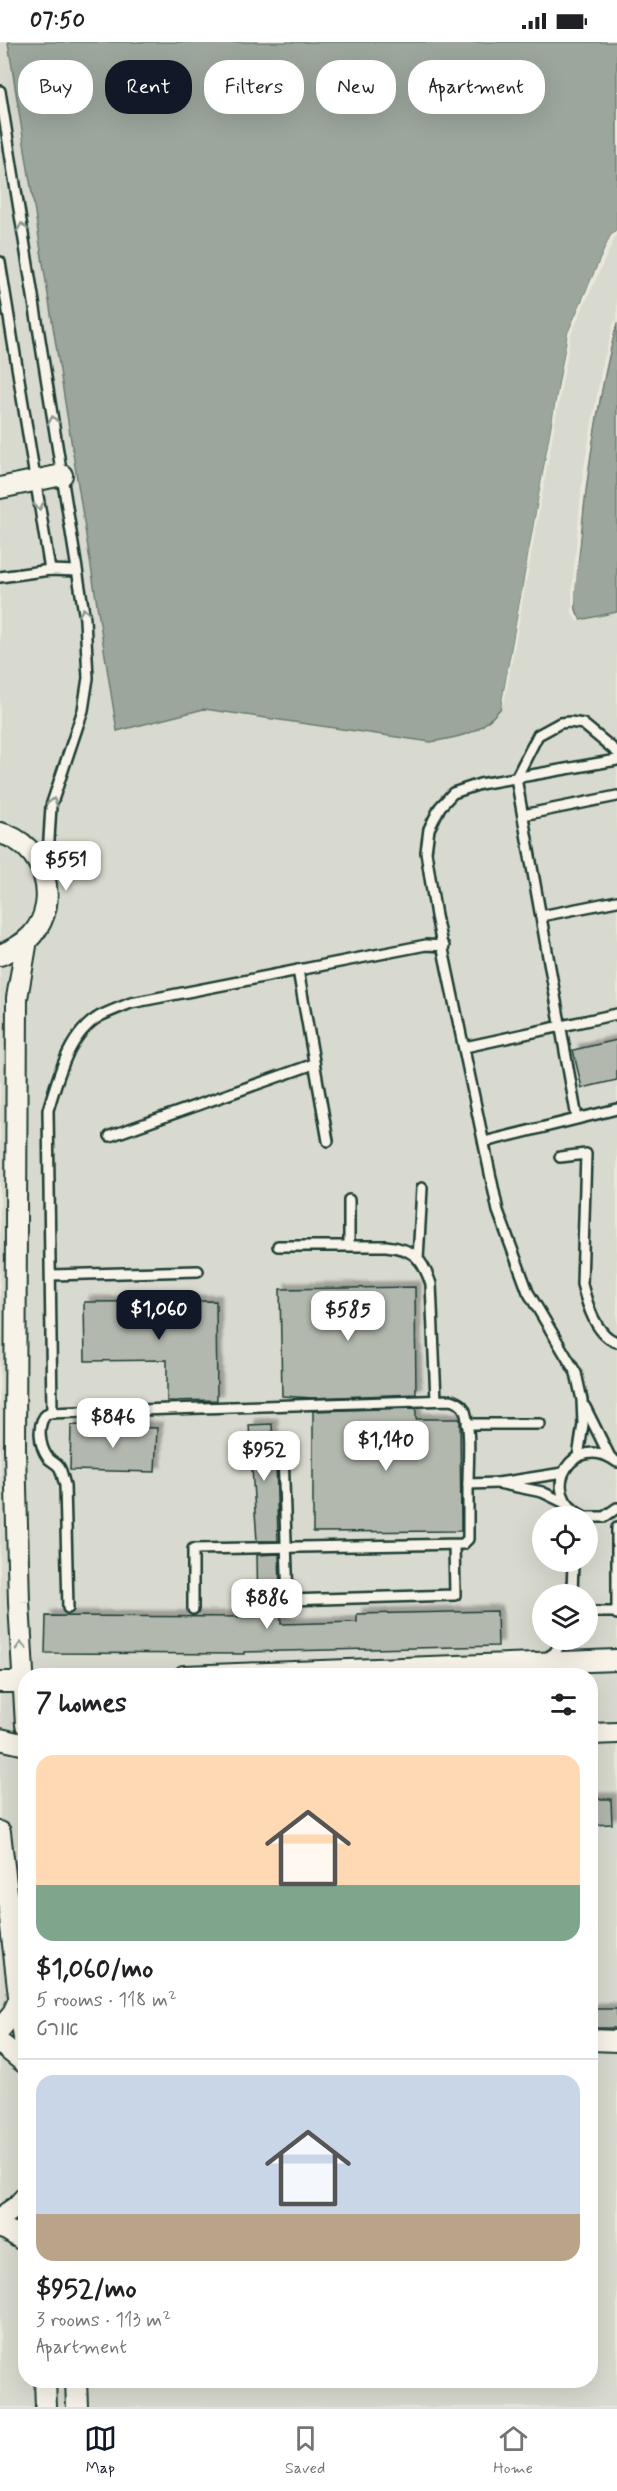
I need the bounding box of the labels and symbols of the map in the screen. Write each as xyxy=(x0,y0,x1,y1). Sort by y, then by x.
one-way arrow xyxy=(16,222,29,232)
one-way arrow xyxy=(47,415,60,425)
one-way arrow xyxy=(33,501,45,511)
one-way arrow xyxy=(78,607,90,617)
one-way arrow xyxy=(46,797,59,807)
pin: $551 xyxy=(30,841,102,892)
pin: $1,060 xyxy=(110,1290,208,1341)
pin: $585 xyxy=(312,1291,384,1342)
pin: $846 xyxy=(77,1398,149,1449)
pin: $1,140 xyxy=(337,1421,435,1472)
pin: $952 xyxy=(228,1431,300,1482)
pin: $886 xyxy=(231,1579,303,1630)
one-way arrow xyxy=(15,1641,28,1650)

